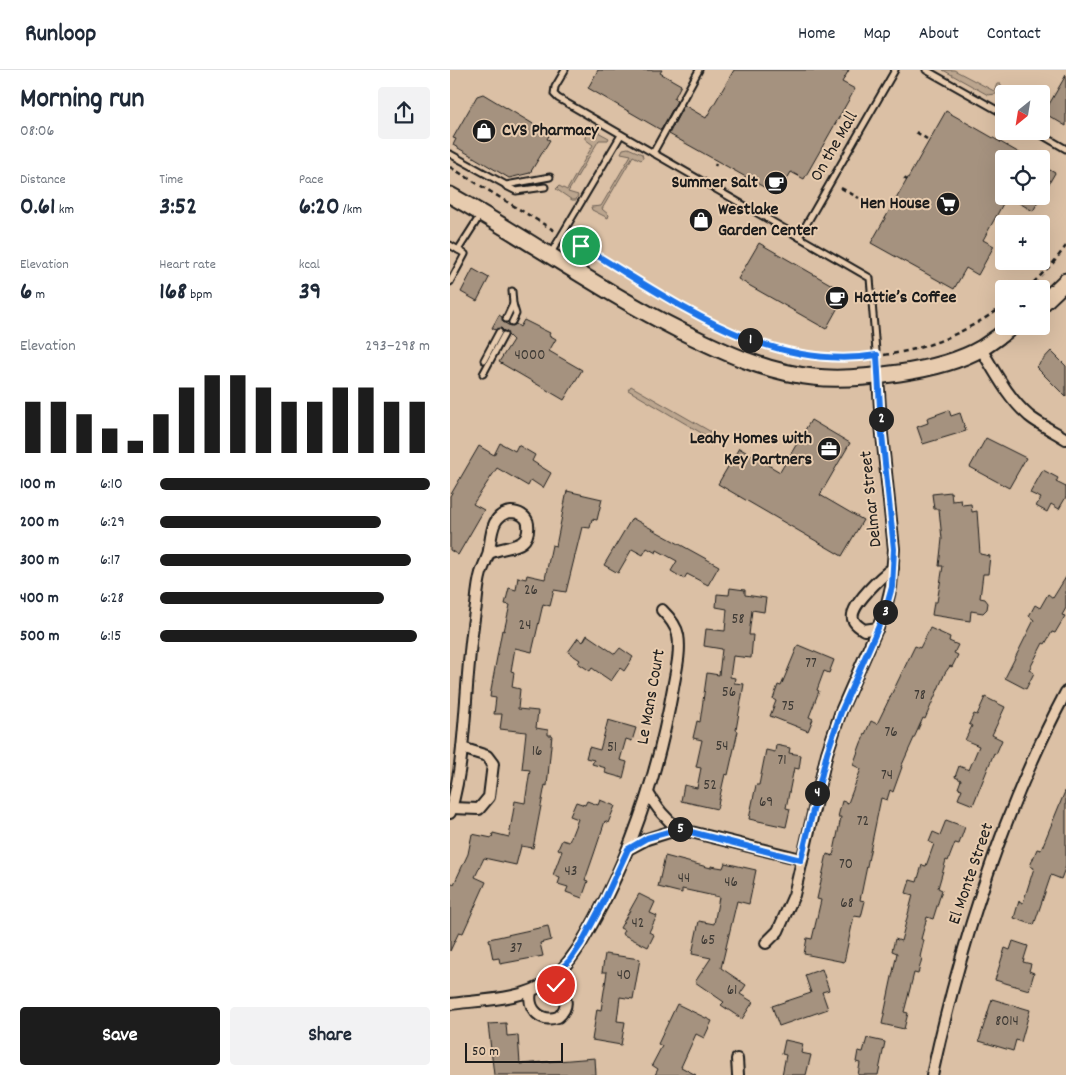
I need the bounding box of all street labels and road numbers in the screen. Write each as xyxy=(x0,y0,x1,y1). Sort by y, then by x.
street label: On the Mall xyxy=(805,107,865,187)
street label: Delmar Street xyxy=(854,449,889,548)
street label: Le Mans Court xyxy=(631,647,673,747)
street label: El Monte Street xyxy=(943,820,1001,928)

